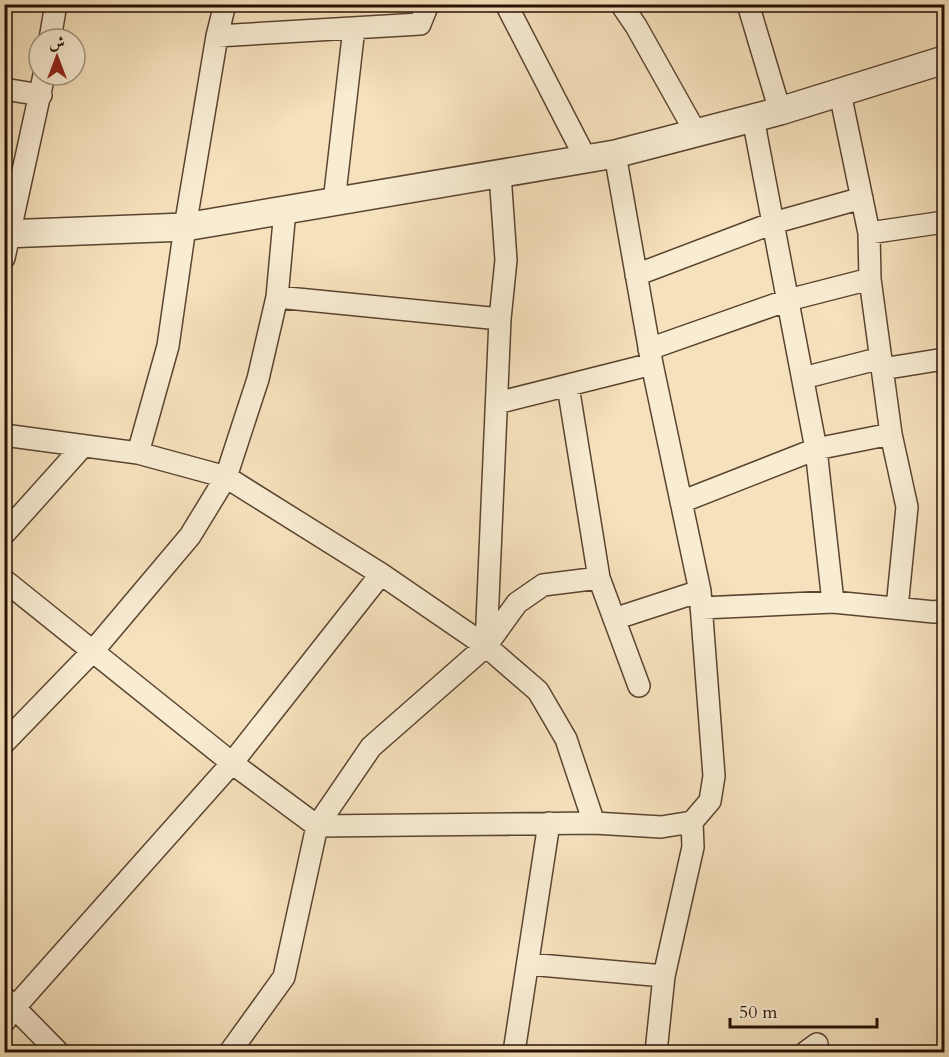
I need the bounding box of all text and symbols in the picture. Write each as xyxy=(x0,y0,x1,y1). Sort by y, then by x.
north arrow xyxy=(27,27,87,87)
text: ش xyxy=(49,32,65,54)
scale bar xyxy=(730,991,877,1029)
text: 50 m xyxy=(739,1000,778,1025)

